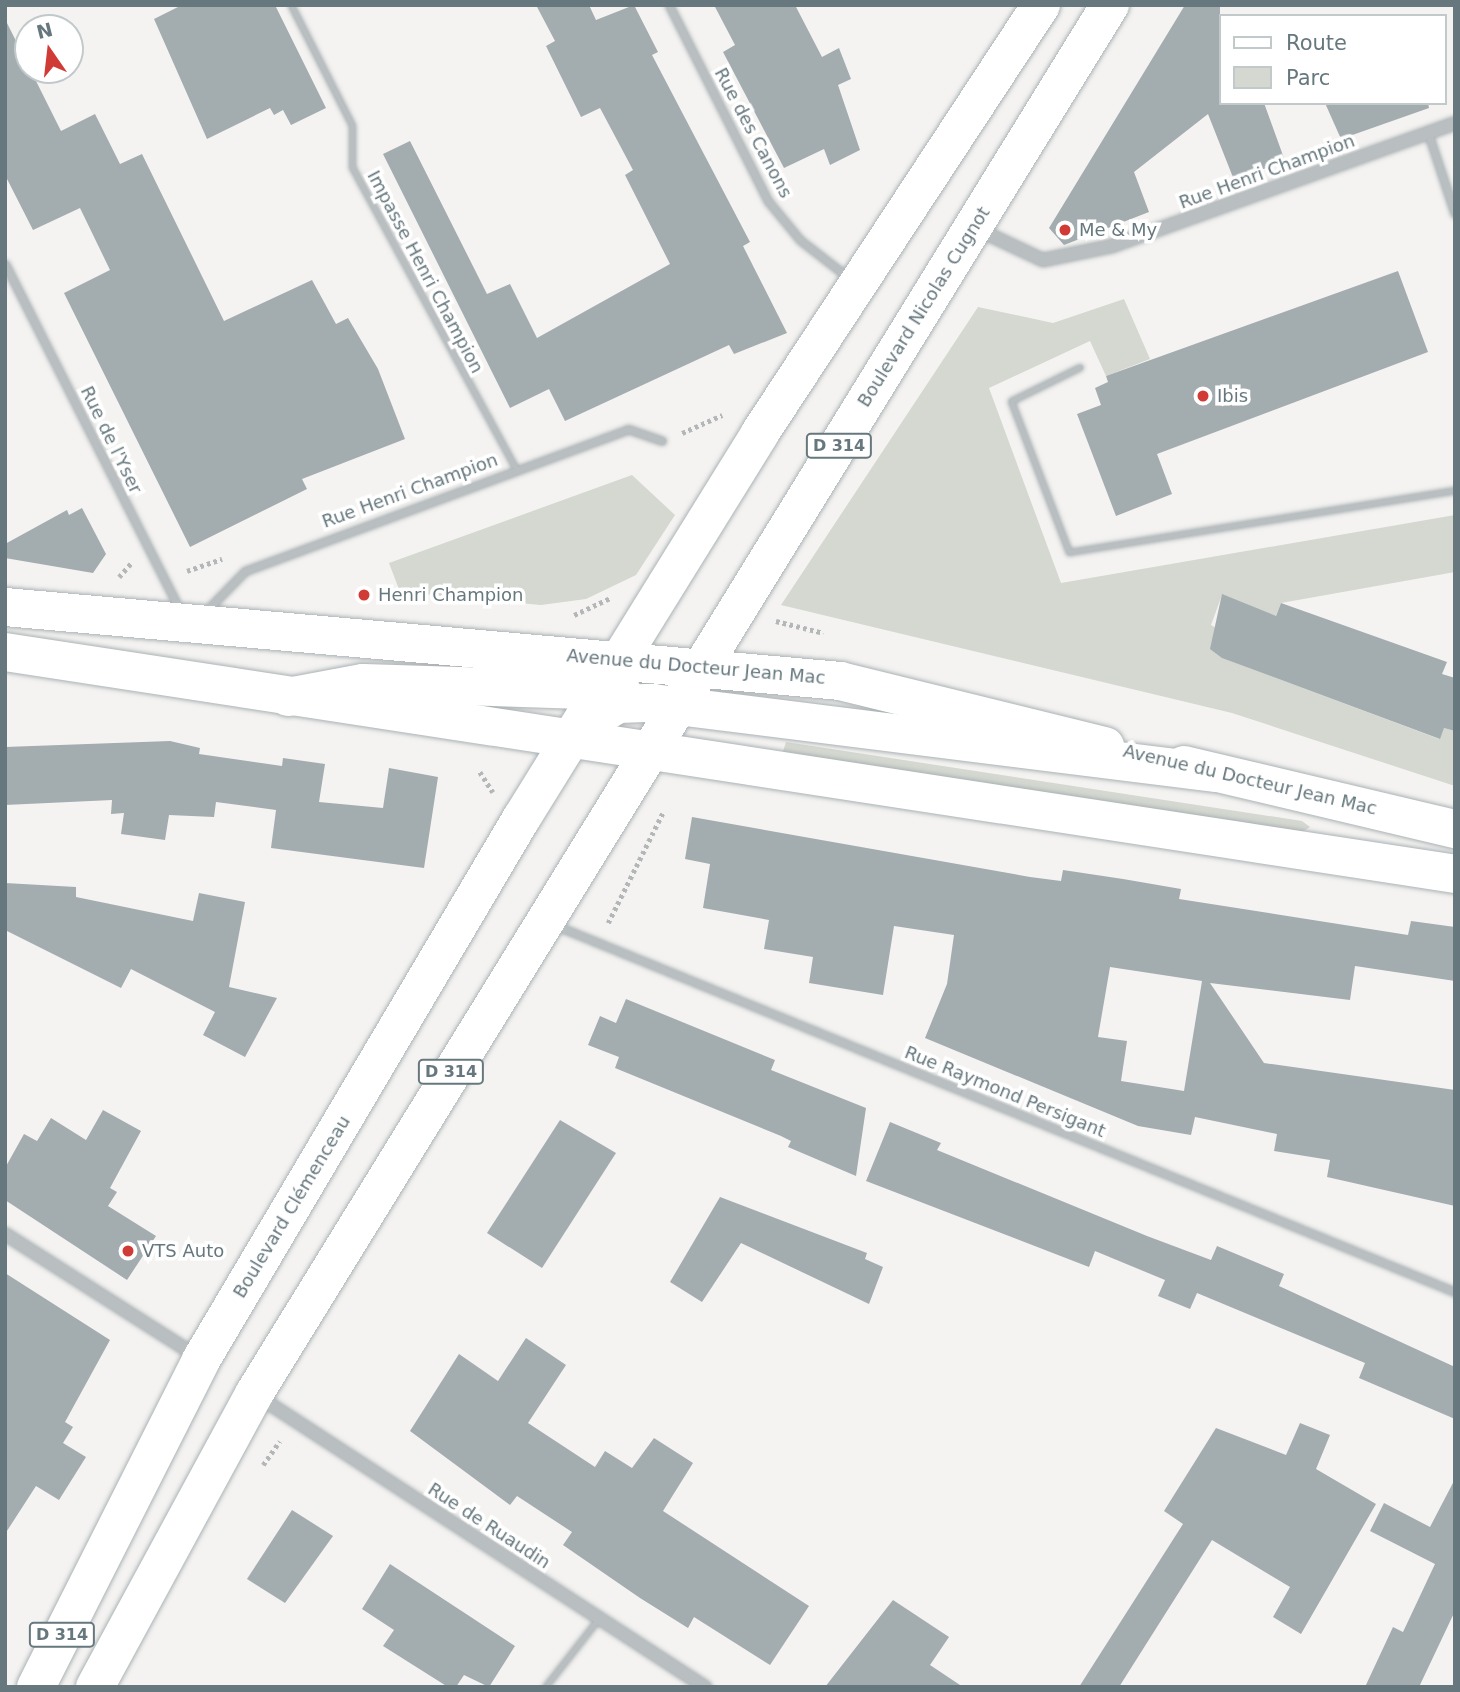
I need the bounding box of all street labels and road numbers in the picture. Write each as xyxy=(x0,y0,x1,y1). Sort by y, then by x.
street label: Rue des Canons xyxy=(710,64,796,202)
street label: Rue Henri Champion xyxy=(1176,130,1358,214)
street label: Impasse Henri Champion xyxy=(362,167,488,377)
street label: Boulevard Nicolas Cugnot xyxy=(853,203,995,411)
street label: Rue de l'Yser xyxy=(76,383,146,497)
road number: D 314 xyxy=(806,434,872,458)
street label: Rue Henri Champion xyxy=(319,449,501,533)
street label: Avenue du Docteur Jean Mac xyxy=(566,645,826,689)
street label: Avenue du Docteur Jean Mac xyxy=(1121,740,1379,820)
street label: Rue Raymond Persigant xyxy=(901,1042,1109,1142)
road number: D 314 xyxy=(418,1060,484,1084)
street label: Boulevard Clémenceau xyxy=(229,1112,355,1302)
street label: Rue de Ruaudin xyxy=(424,1478,554,1574)
road number: D 314 xyxy=(29,1623,95,1648)

